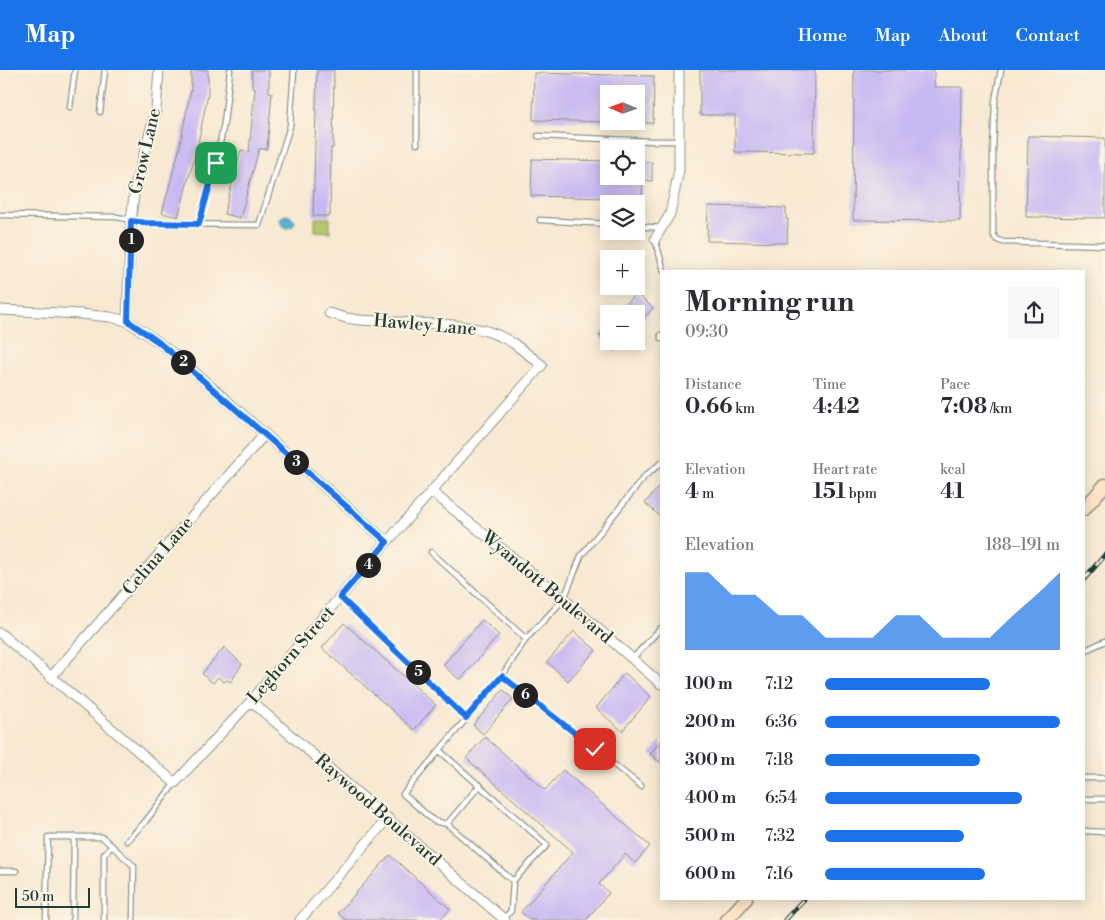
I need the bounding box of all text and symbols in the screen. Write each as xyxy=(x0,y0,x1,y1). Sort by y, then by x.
text: Map xyxy=(25,20,75,50)
text: Home xyxy=(798,24,847,47)
text: Map xyxy=(875,24,911,47)
text: About xyxy=(939,24,988,47)
text: Contact xyxy=(1016,24,1080,47)
north arrow xyxy=(600,85,645,130)
map controls xyxy=(600,85,645,350)
street label: Grow Lane xyxy=(124,106,166,196)
button: locate xyxy=(600,140,645,185)
pin xyxy=(195,142,237,184)
icon: arrive xyxy=(202,149,230,177)
button: layers xyxy=(600,195,645,240)
pin: 1 xyxy=(118,228,144,252)
text: 1 xyxy=(128,231,135,249)
button: + xyxy=(600,250,645,295)
text: Morning run xyxy=(685,285,854,320)
button: share xyxy=(1008,287,1060,339)
button: − xyxy=(600,305,645,350)
street label: Hawley Lane xyxy=(372,309,478,341)
text: 09:30 xyxy=(685,322,728,342)
pin: 2 xyxy=(170,350,196,374)
text: 2 xyxy=(179,353,188,371)
text: Distance xyxy=(685,376,742,394)
text: Time xyxy=(813,376,846,394)
text: Pace xyxy=(940,376,970,394)
text: 0.66 xyxy=(685,394,732,420)
text: 4:42 xyxy=(813,394,860,420)
text: 7:08 xyxy=(940,394,987,420)
text: km xyxy=(732,400,755,418)
text: /km xyxy=(987,400,1012,418)
pin: 3 xyxy=(284,450,308,474)
text: 3 xyxy=(292,453,301,471)
text: Elevation xyxy=(685,461,746,479)
text: Heart rate xyxy=(813,461,877,479)
text: kcal xyxy=(940,461,966,479)
text: 4 xyxy=(685,479,699,505)
text: 151 xyxy=(813,479,846,505)
text: 41 xyxy=(940,479,964,505)
text: m xyxy=(699,485,714,503)
text: bpm xyxy=(846,485,877,503)
street label: Celina Lane xyxy=(117,512,199,600)
street label: Wyandott Boulevard xyxy=(476,525,618,649)
text: Elevation xyxy=(685,535,754,555)
text: 188–191 m xyxy=(985,535,1060,555)
pin: 4 xyxy=(356,552,380,578)
text: 4 xyxy=(364,556,373,574)
street label: Leghorn Street xyxy=(242,601,340,709)
pin: 5 xyxy=(406,660,430,684)
text: 5 xyxy=(414,663,423,681)
text: 100 m xyxy=(685,674,733,694)
text: 7:12 xyxy=(765,674,793,694)
pin: 6 xyxy=(512,682,538,708)
text: 6 xyxy=(521,686,530,704)
text: 200 m xyxy=(685,712,735,732)
text: 6:36 xyxy=(765,712,797,732)
pin xyxy=(574,728,616,770)
icon: check xyxy=(581,735,609,763)
street label: Raywood Boulevard xyxy=(310,749,447,872)
text: 300 m xyxy=(685,750,735,770)
text: 7:18 xyxy=(765,750,793,770)
text: 400 m xyxy=(685,788,736,808)
text: 6:54 xyxy=(765,788,797,808)
text: 500 m xyxy=(685,826,735,846)
text: 7:32 xyxy=(765,826,795,846)
text: 600 m xyxy=(685,864,735,884)
text: 7:16 xyxy=(765,864,793,884)
scale bar xyxy=(15,885,90,908)
text: 50 m xyxy=(22,888,54,906)

